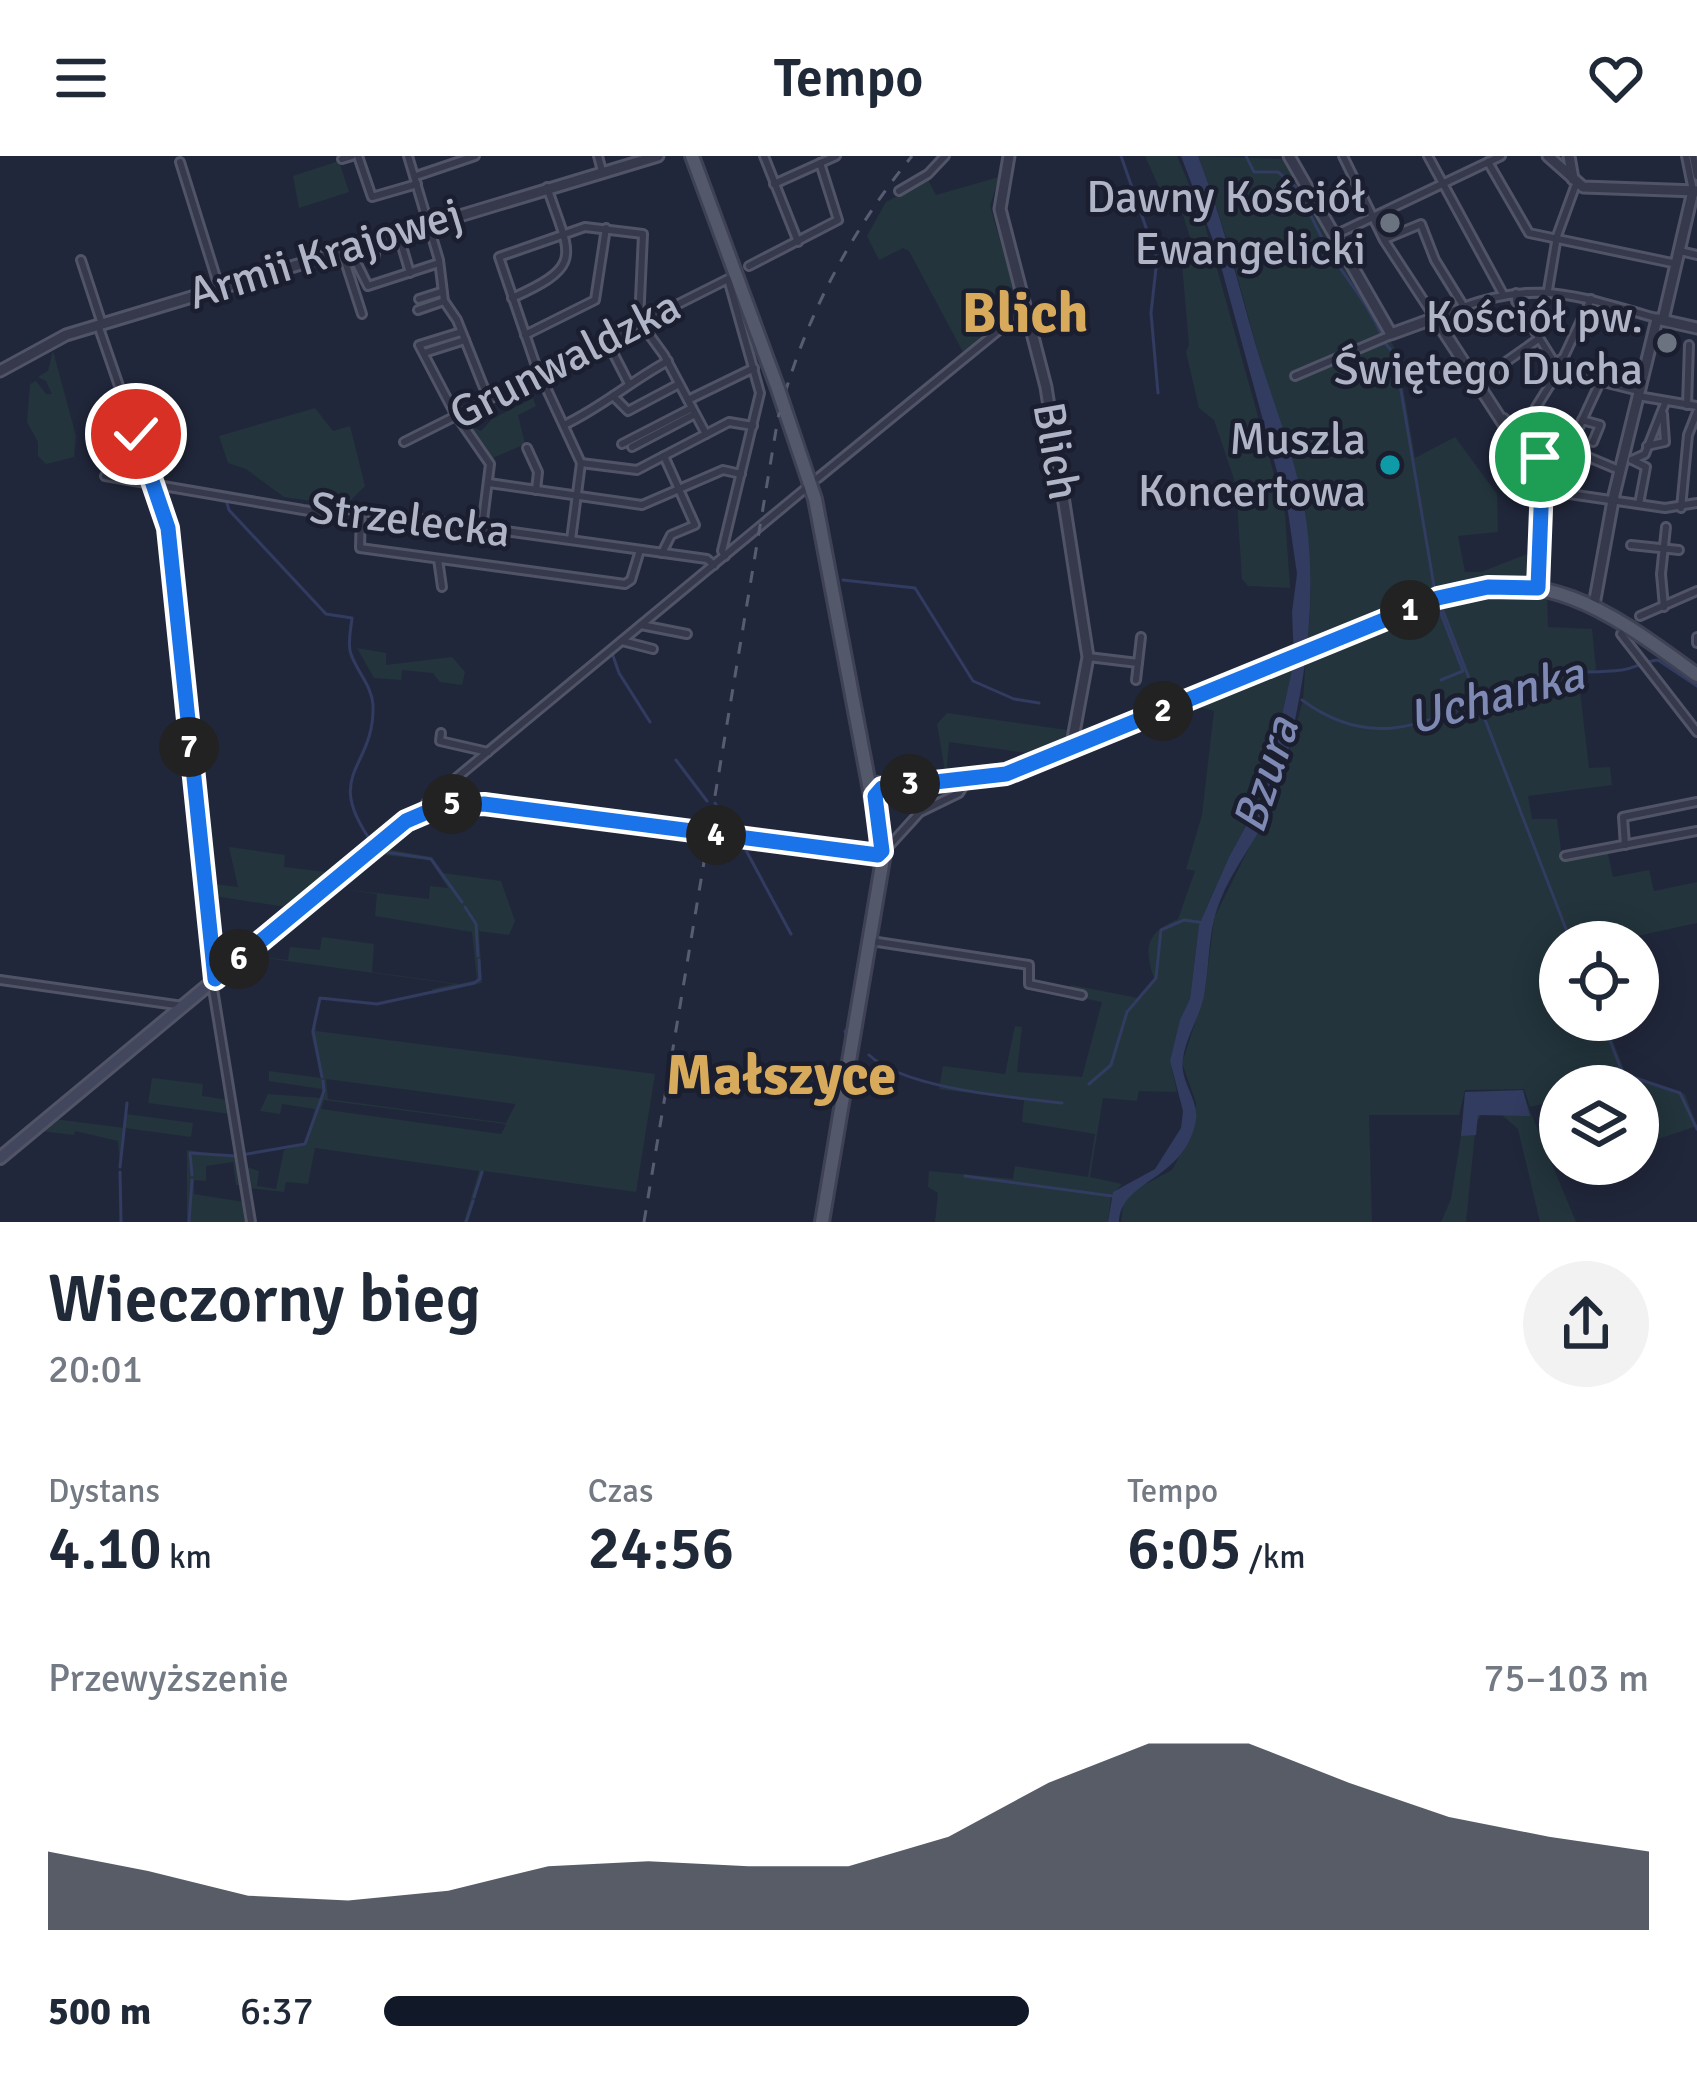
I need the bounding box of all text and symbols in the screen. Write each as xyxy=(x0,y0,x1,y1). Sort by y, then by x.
icon: menu xyxy=(48,45,114,111)
text: Tempo xyxy=(774,45,923,112)
icon: heart xyxy=(1583,45,1649,111)
place label: Dawny Kościół Ewangelicki xyxy=(1086,170,1366,277)
street label: Armii Krajowej xyxy=(182,186,468,322)
marker: Dawny Kościół Ewangelicki xyxy=(1377,210,1403,236)
street label: Grunwaldzka xyxy=(441,278,689,442)
district label: Blich xyxy=(961,278,1089,349)
place label: Kościół pw. Świętego Ducha xyxy=(1334,290,1643,397)
marker: Kościół pw. Świętego Ducha xyxy=(1654,330,1680,356)
pin xyxy=(85,383,187,485)
street label: Blich xyxy=(1020,398,1092,504)
icon: check xyxy=(103,401,169,467)
pin xyxy=(1489,406,1591,508)
place label: Muszla Koncertowa xyxy=(1138,412,1366,519)
icon: arrive xyxy=(1507,424,1573,490)
marker: Muszla Koncertowa xyxy=(1377,452,1403,478)
street label: Strzelecka xyxy=(307,480,513,560)
pin: 1 xyxy=(1380,580,1440,640)
text: 1 xyxy=(1401,589,1419,630)
water label: Uchanka xyxy=(1402,644,1592,748)
pin: 2 xyxy=(1133,681,1193,741)
text: 2 xyxy=(1154,690,1172,731)
water label: Bzura xyxy=(1220,708,1313,840)
pin: 7 xyxy=(159,717,219,777)
text: 7 xyxy=(180,726,198,767)
pin: 3 xyxy=(880,754,940,814)
text: 3 xyxy=(901,763,919,804)
pin: 5 xyxy=(422,774,482,834)
text: 5 xyxy=(443,783,461,824)
pin: 4 xyxy=(686,805,746,865)
text: 4 xyxy=(707,814,725,855)
map controls xyxy=(1539,921,1659,1185)
button: locate xyxy=(1539,921,1659,1041)
pin: 6 xyxy=(209,929,269,989)
text: 6 xyxy=(230,938,248,979)
district label: Małszyce xyxy=(665,1040,897,1111)
button: layers xyxy=(1539,1065,1659,1185)
text: Wieczorny bieg xyxy=(48,1259,481,1340)
button: share xyxy=(1523,1261,1649,1387)
text: 20:01 xyxy=(48,1345,143,1393)
text: Dystans xyxy=(48,1471,160,1512)
text: Czas xyxy=(588,1471,653,1512)
text: Tempo xyxy=(1127,1471,1218,1512)
text: 4.10 xyxy=(48,1512,162,1586)
text: 24:56 xyxy=(588,1512,734,1586)
text: 6:05 xyxy=(1127,1512,1241,1586)
text: km xyxy=(162,1537,212,1578)
text: /km xyxy=(1241,1537,1306,1578)
text: Przewyższenie xyxy=(48,1654,289,1702)
text: 75–103 m xyxy=(1483,1654,1649,1702)
text: 500 m xyxy=(48,1987,151,2035)
text: 6:37 xyxy=(240,1987,314,2035)

